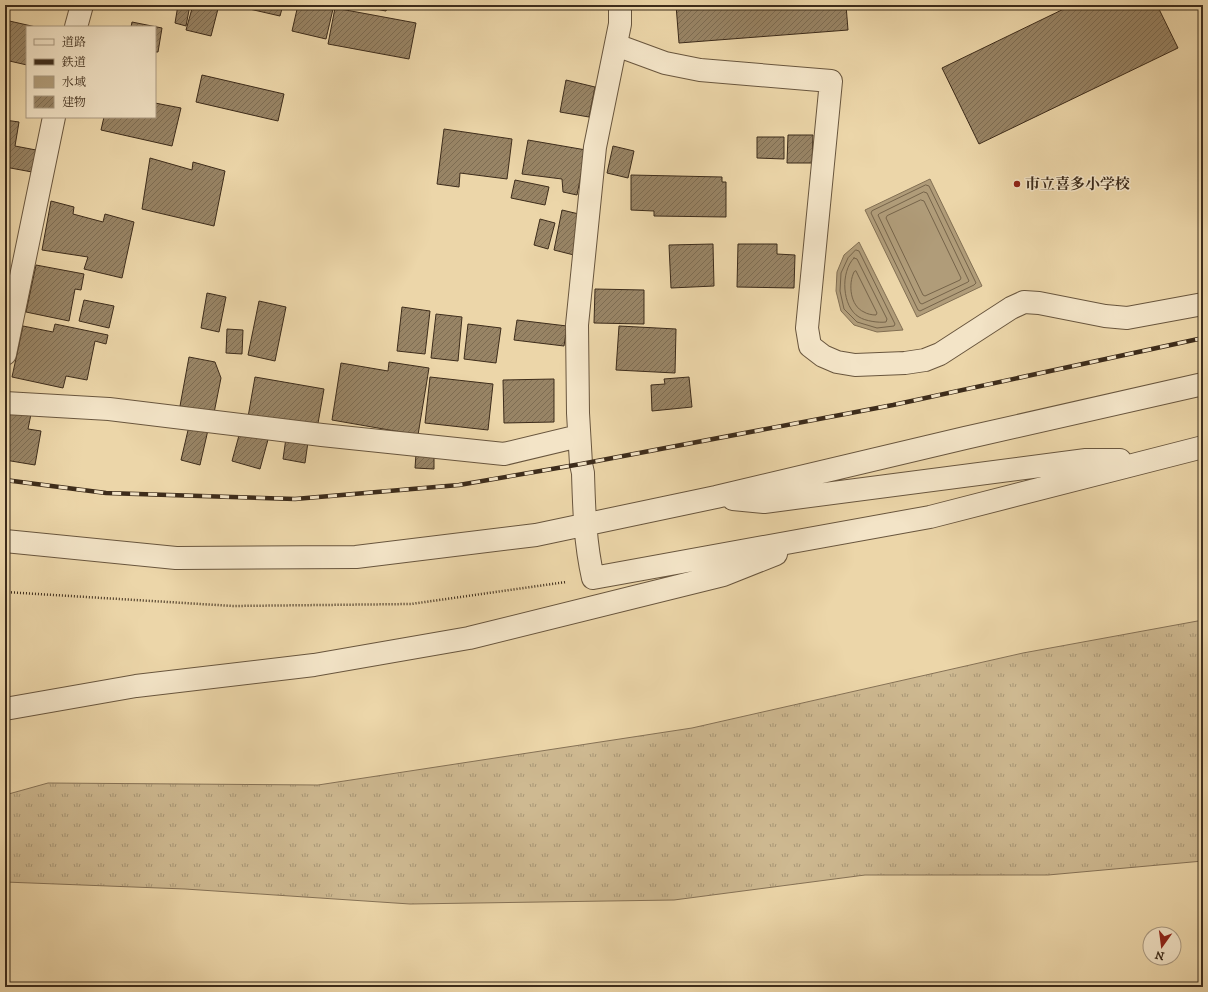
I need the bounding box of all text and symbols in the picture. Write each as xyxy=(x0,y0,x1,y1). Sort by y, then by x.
legend xyxy=(26,26,156,118)
text: 道路 xyxy=(62,35,86,50)
text: 鉄道 xyxy=(61,55,86,70)
text: 水域 xyxy=(62,75,86,90)
text: 建物 xyxy=(62,95,86,110)
place label: 市立喜多小学校 xyxy=(1025,175,1130,194)
marker: 市立喜多小学校 xyxy=(1012,179,1022,189)
north arrow xyxy=(1142,926,1182,966)
text: N xyxy=(1154,947,1166,963)

